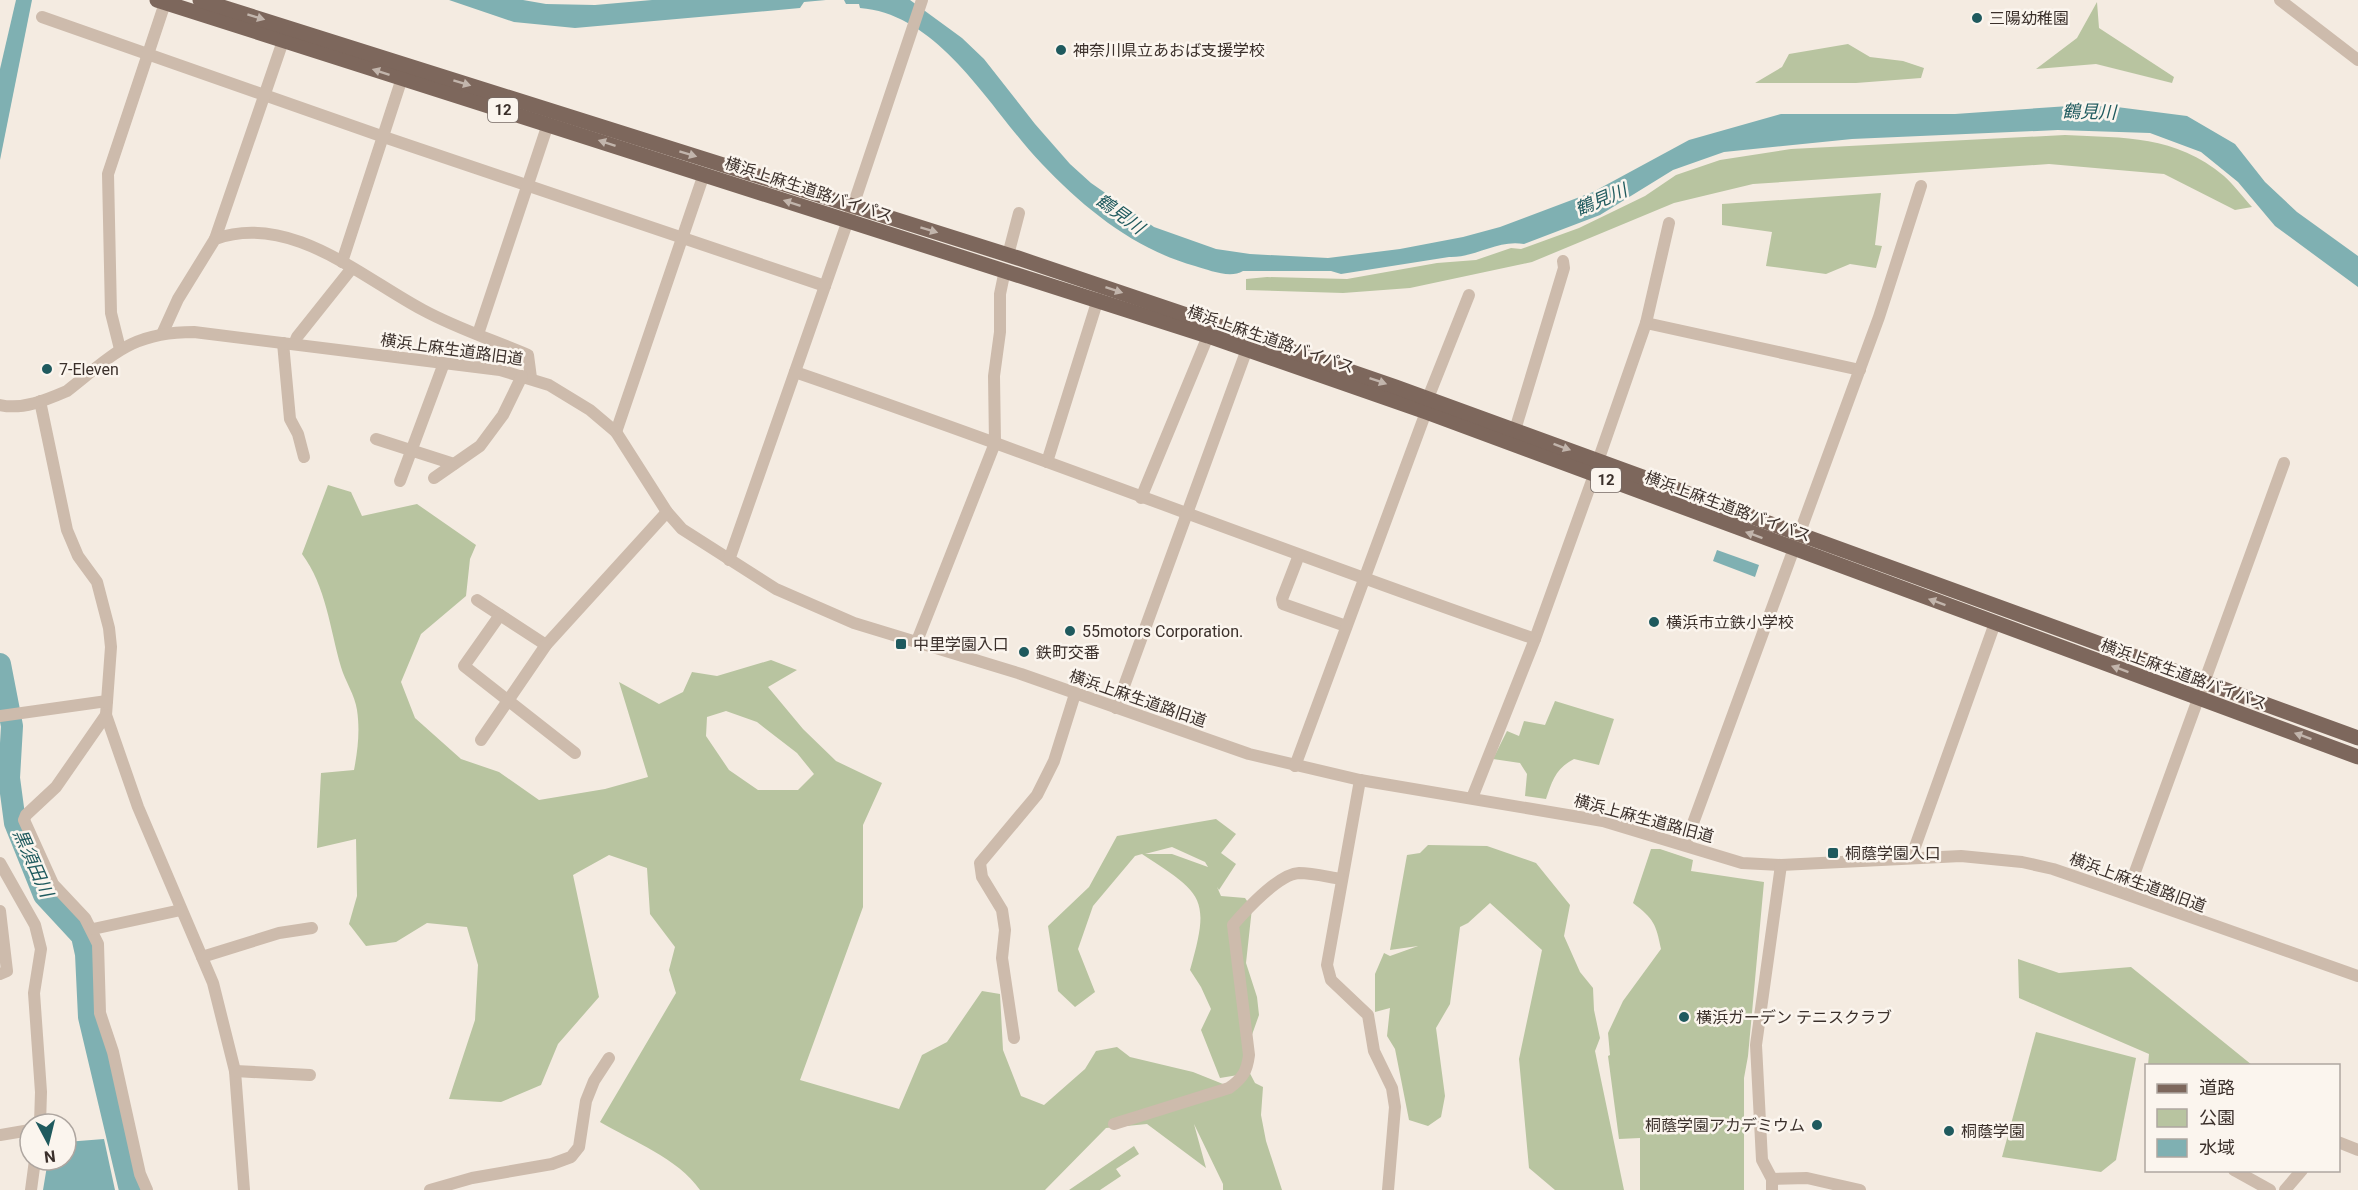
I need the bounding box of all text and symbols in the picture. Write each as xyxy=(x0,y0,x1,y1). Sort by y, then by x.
place label: 三陽幼稚園 xyxy=(1989,9,2069,28)
marker: 三陽幼稚園 xyxy=(1970,11,1984,25)
one-way arrow xyxy=(247,13,265,22)
place label: 神奈川県立あおば支援学校 xyxy=(1073,41,1265,60)
marker: 神奈川県立あおば支援学校 xyxy=(1054,43,1068,57)
one-way arrow xyxy=(372,66,390,76)
one-way arrow xyxy=(453,79,471,89)
road number: 12 xyxy=(488,98,518,122)
water label: 鶴見川 xyxy=(2062,101,2118,123)
one-way arrow xyxy=(598,138,616,147)
one-way arrow xyxy=(679,150,697,159)
street label: 横浜上麻生道路バイパス xyxy=(722,153,895,226)
water label: 鶴見川 xyxy=(1572,179,1632,220)
water label: 鶴見川 xyxy=(1092,189,1150,239)
one-way arrow xyxy=(783,197,801,207)
one-way arrow xyxy=(920,226,938,235)
one-way arrow xyxy=(1105,286,1123,296)
street label: 横浜上麻生道路バイパス xyxy=(1185,302,1357,377)
street label: 横浜上麻生道路旧道 xyxy=(379,330,525,369)
place label: 7-Eleven xyxy=(59,360,119,379)
marker: 7-Eleven xyxy=(40,362,54,376)
one-way arrow xyxy=(1369,376,1387,386)
one-way arrow xyxy=(1553,443,1571,453)
street label: 横浜上麻生道路バイパス xyxy=(1642,467,1814,545)
road number: 12 xyxy=(1591,468,1621,492)
one-way arrow xyxy=(1745,529,1763,539)
one-way arrow xyxy=(1928,597,1946,606)
place label: 横浜市立鉄小学校 xyxy=(1666,613,1794,632)
marker: 横浜市立鉄小学校 xyxy=(1647,615,1661,629)
place label: 55motors Corporation. xyxy=(1082,622,1243,641)
marker: 55motors Corporation. xyxy=(1063,624,1077,638)
place label: 中里学園入口 xyxy=(913,635,1009,654)
street label: 横浜上麻生道路バイパス xyxy=(2098,635,2270,713)
marker: 中里学園入口 xyxy=(894,637,908,651)
place label: 鉄町交番 xyxy=(1036,643,1100,662)
marker: 鉄町交番 xyxy=(1017,645,1031,659)
one-way arrow xyxy=(2111,664,2129,674)
street label: 横浜上麻生道路旧道 xyxy=(1067,666,1209,731)
one-way arrow xyxy=(2294,731,2312,741)
street label: 横浜上麻生道路旧道 xyxy=(1572,791,1716,846)
water label: 黒須田川 xyxy=(9,826,59,902)
place label: 桐蔭学園入口 xyxy=(1845,844,1941,863)
marker: 桐蔭学園入口 xyxy=(1826,846,1840,860)
street label: 横浜上麻生道路旧道 xyxy=(2067,849,2209,916)
place label: 横浜ガーデン テニスクラブ xyxy=(1696,1008,1892,1027)
marker: 横浜ガーデン テニスクラブ xyxy=(1677,1010,1691,1024)
legend xyxy=(2145,1064,2340,1172)
text: 道路 xyxy=(2199,1077,2235,1098)
text: 公園 xyxy=(2199,1107,2235,1128)
north arrow xyxy=(18,1112,78,1172)
place label: 桐蔭学園アカデミウム xyxy=(1645,1116,1805,1135)
marker: 桐蔭学園アカデミウム xyxy=(1810,1118,1824,1132)
place label: 桐蔭学園 xyxy=(1961,1122,2025,1141)
marker: 桐蔭学園 xyxy=(1942,1124,1956,1138)
text: 水域 xyxy=(2199,1137,2235,1158)
text: N xyxy=(43,1146,57,1167)

